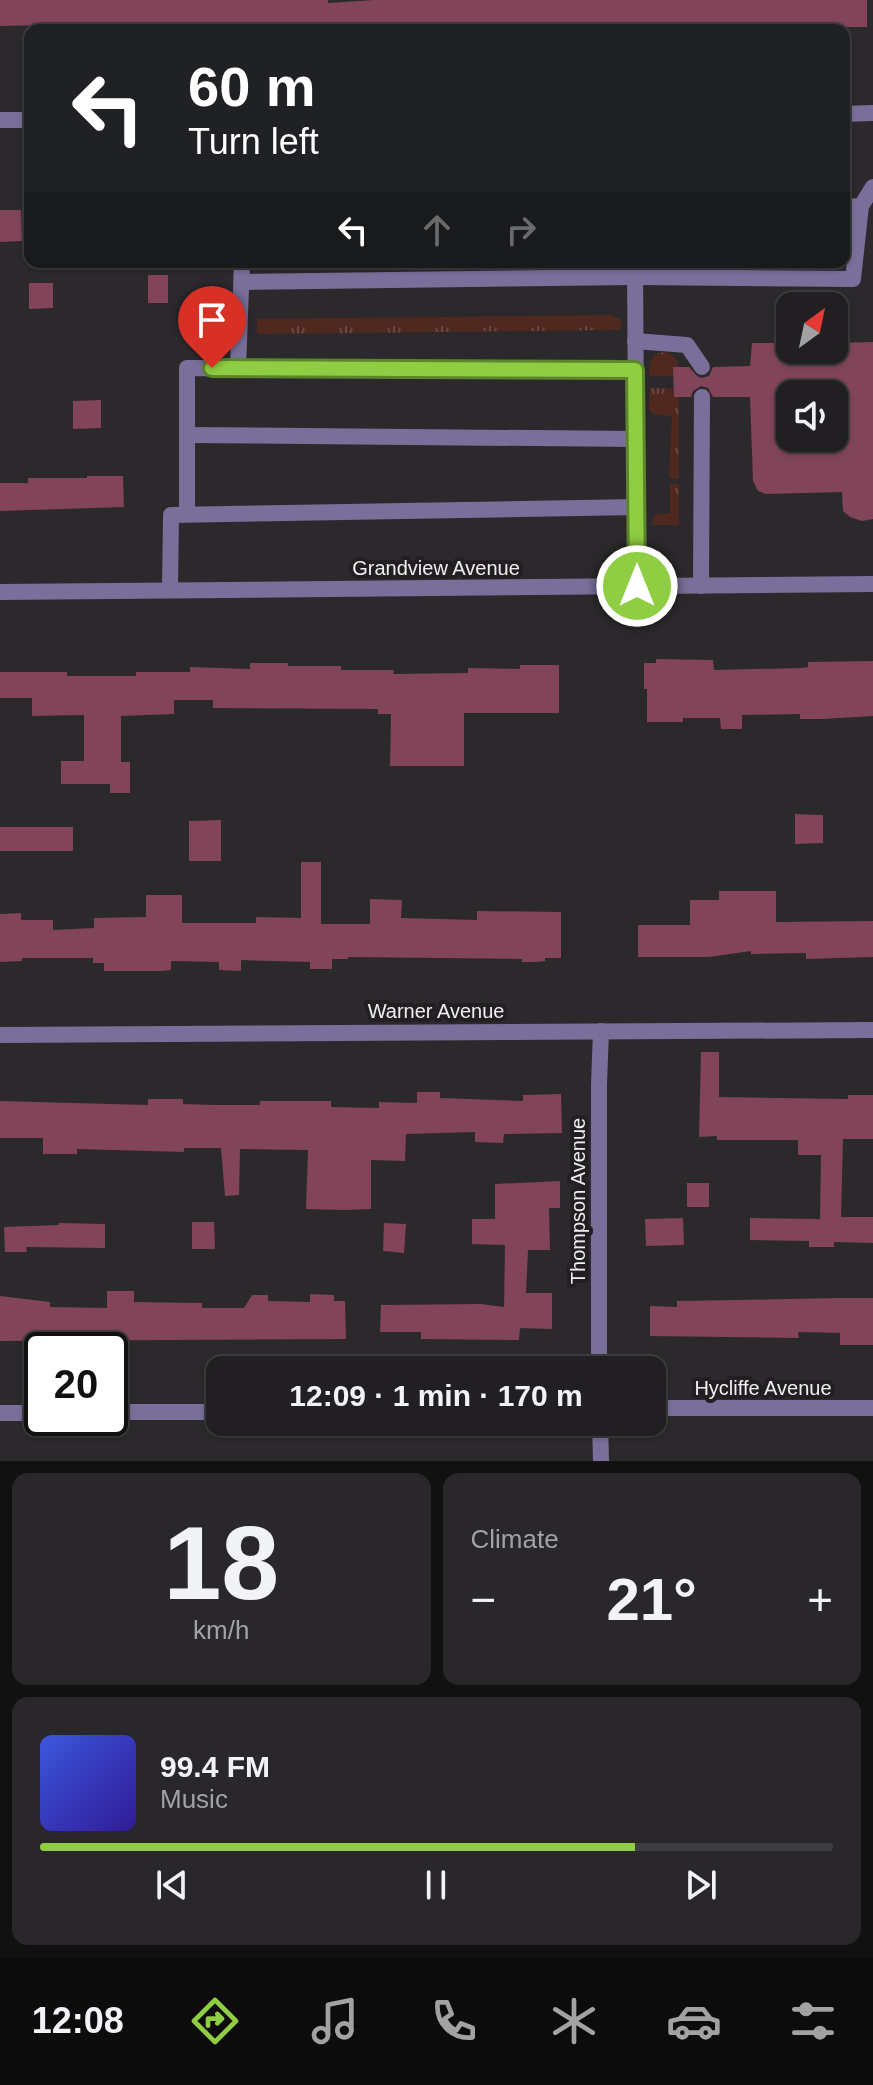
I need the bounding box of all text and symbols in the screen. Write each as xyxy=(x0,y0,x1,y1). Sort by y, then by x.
text: 60 m xyxy=(188,55,316,118)
icon: left xyxy=(56,56,160,160)
text: Turn left xyxy=(188,121,319,162)
icon: left xyxy=(331,208,375,252)
icon: ahead xyxy=(415,208,459,252)
icon: right xyxy=(499,208,543,252)
pin xyxy=(178,286,246,368)
north arrow xyxy=(776,292,848,364)
map controls xyxy=(776,292,848,452)
icon: arrive xyxy=(190,298,234,342)
button: sound xyxy=(776,380,848,452)
position arrow xyxy=(595,544,679,628)
street label: Grandview Avenue xyxy=(352,557,520,579)
street label: Warner Avenue xyxy=(368,1000,504,1022)
street label: Thompson Avenue xyxy=(567,1118,589,1284)
speed limit sign: 20 xyxy=(24,1332,128,1436)
street label: Hycliffe Avenue xyxy=(694,1377,832,1399)
text: 12:09 · 1 min · 170 m xyxy=(289,1379,583,1412)
text: 18 xyxy=(163,1505,279,1621)
text: Climate xyxy=(471,1524,559,1554)
text: 21° xyxy=(606,1566,697,1633)
text: − xyxy=(471,1575,496,1624)
text: + xyxy=(807,1575,833,1624)
text: km/h xyxy=(193,1615,249,1645)
text: 99.4 FM xyxy=(160,1750,270,1783)
text: Music xyxy=(160,1784,228,1814)
icon: previous xyxy=(150,1863,194,1907)
icon: pause xyxy=(414,1863,458,1907)
icon: next xyxy=(679,1863,723,1907)
icon: directions xyxy=(187,1993,243,2049)
icon: music xyxy=(307,1993,363,2049)
icon: phone xyxy=(426,1993,482,2049)
icon: climate xyxy=(546,1993,602,2049)
icon: car xyxy=(666,1993,722,2049)
icon: filters xyxy=(785,1993,841,2049)
text: 12:08 xyxy=(32,2000,124,2041)

